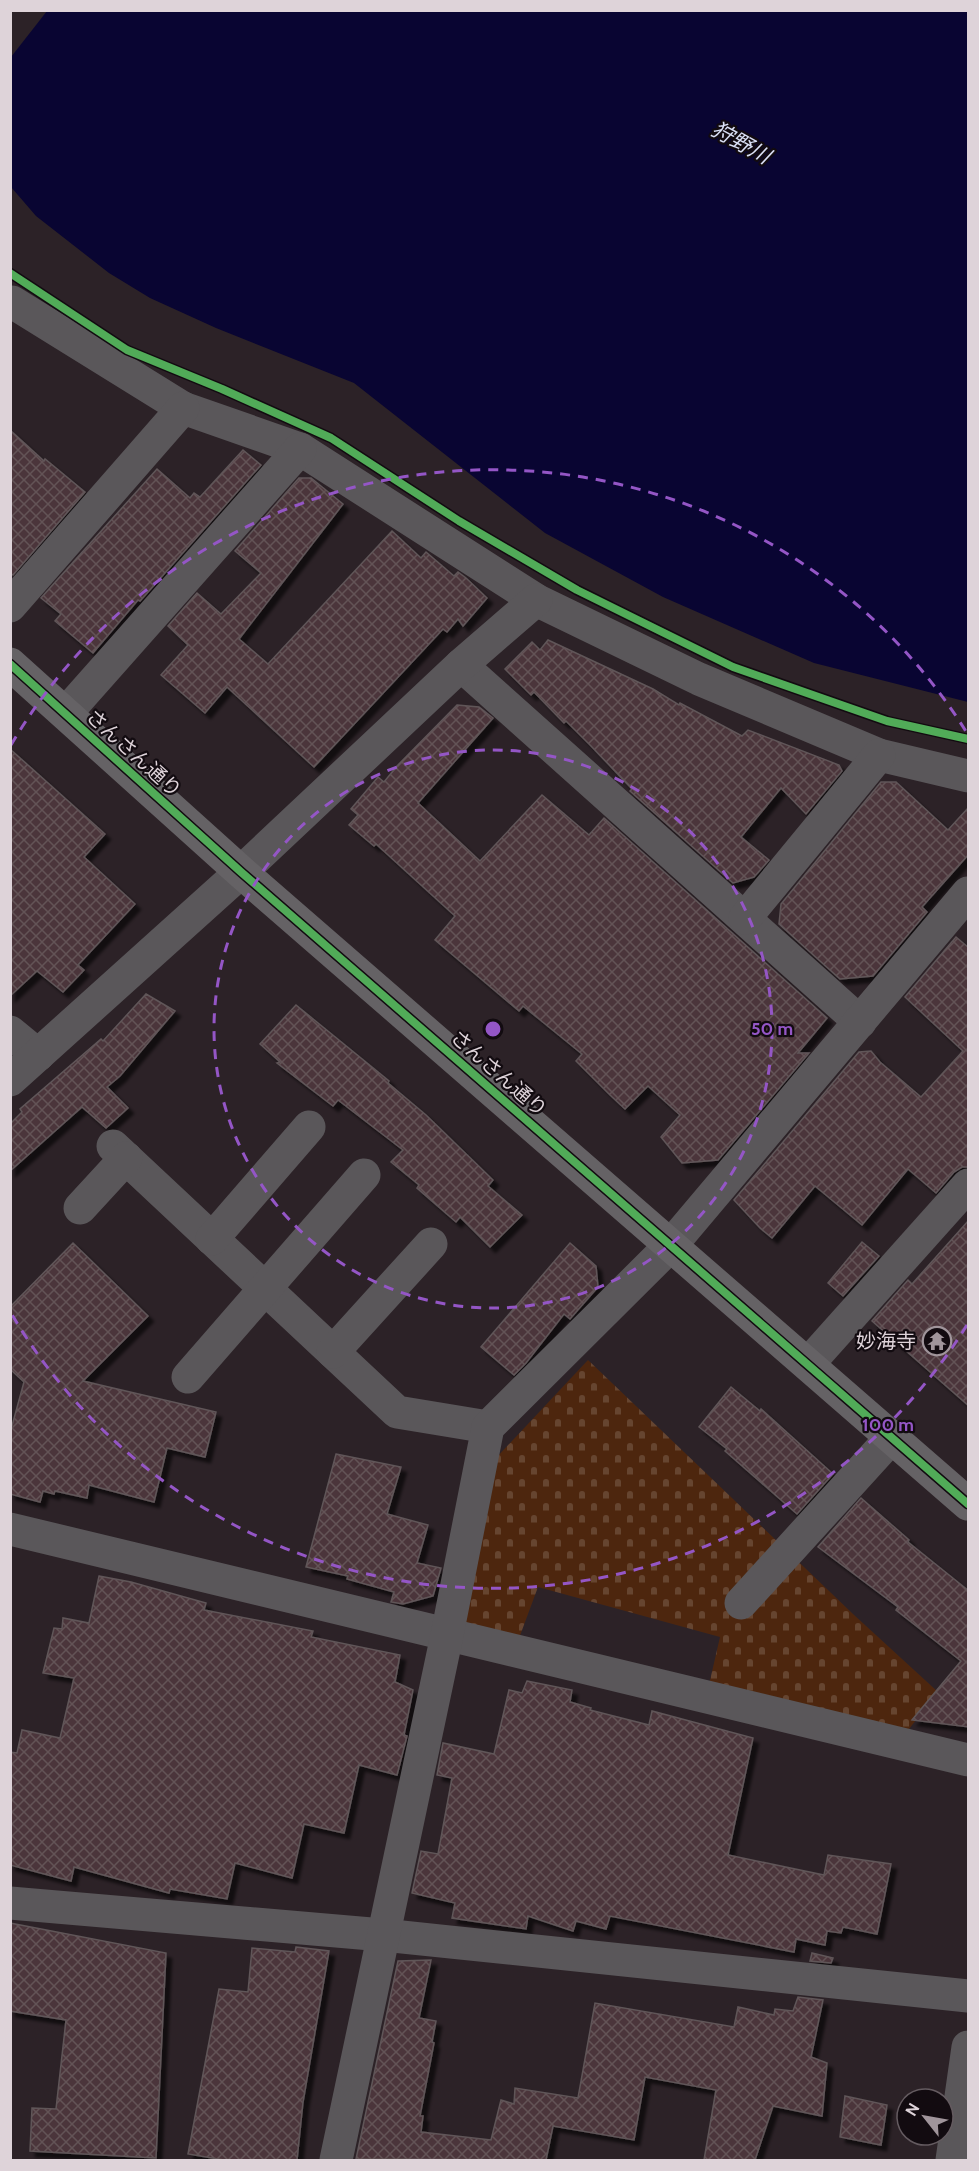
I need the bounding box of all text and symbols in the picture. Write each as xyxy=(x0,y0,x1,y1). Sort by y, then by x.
water label: 狩野川 xyxy=(708,116,777,170)
street label: さんさん通り xyxy=(81,704,187,802)
text: 50 m xyxy=(751,1018,793,1040)
centre of rings xyxy=(483,1019,503,1039)
street label: さんさん通り xyxy=(446,1025,552,1121)
temple icon: 妙海寺 xyxy=(921,1325,953,1357)
place label: 妙海寺 xyxy=(856,1329,916,1353)
text: 100 m xyxy=(862,1414,914,1436)
north arrow xyxy=(895,2087,955,2147)
text: N xyxy=(902,2100,924,2119)

